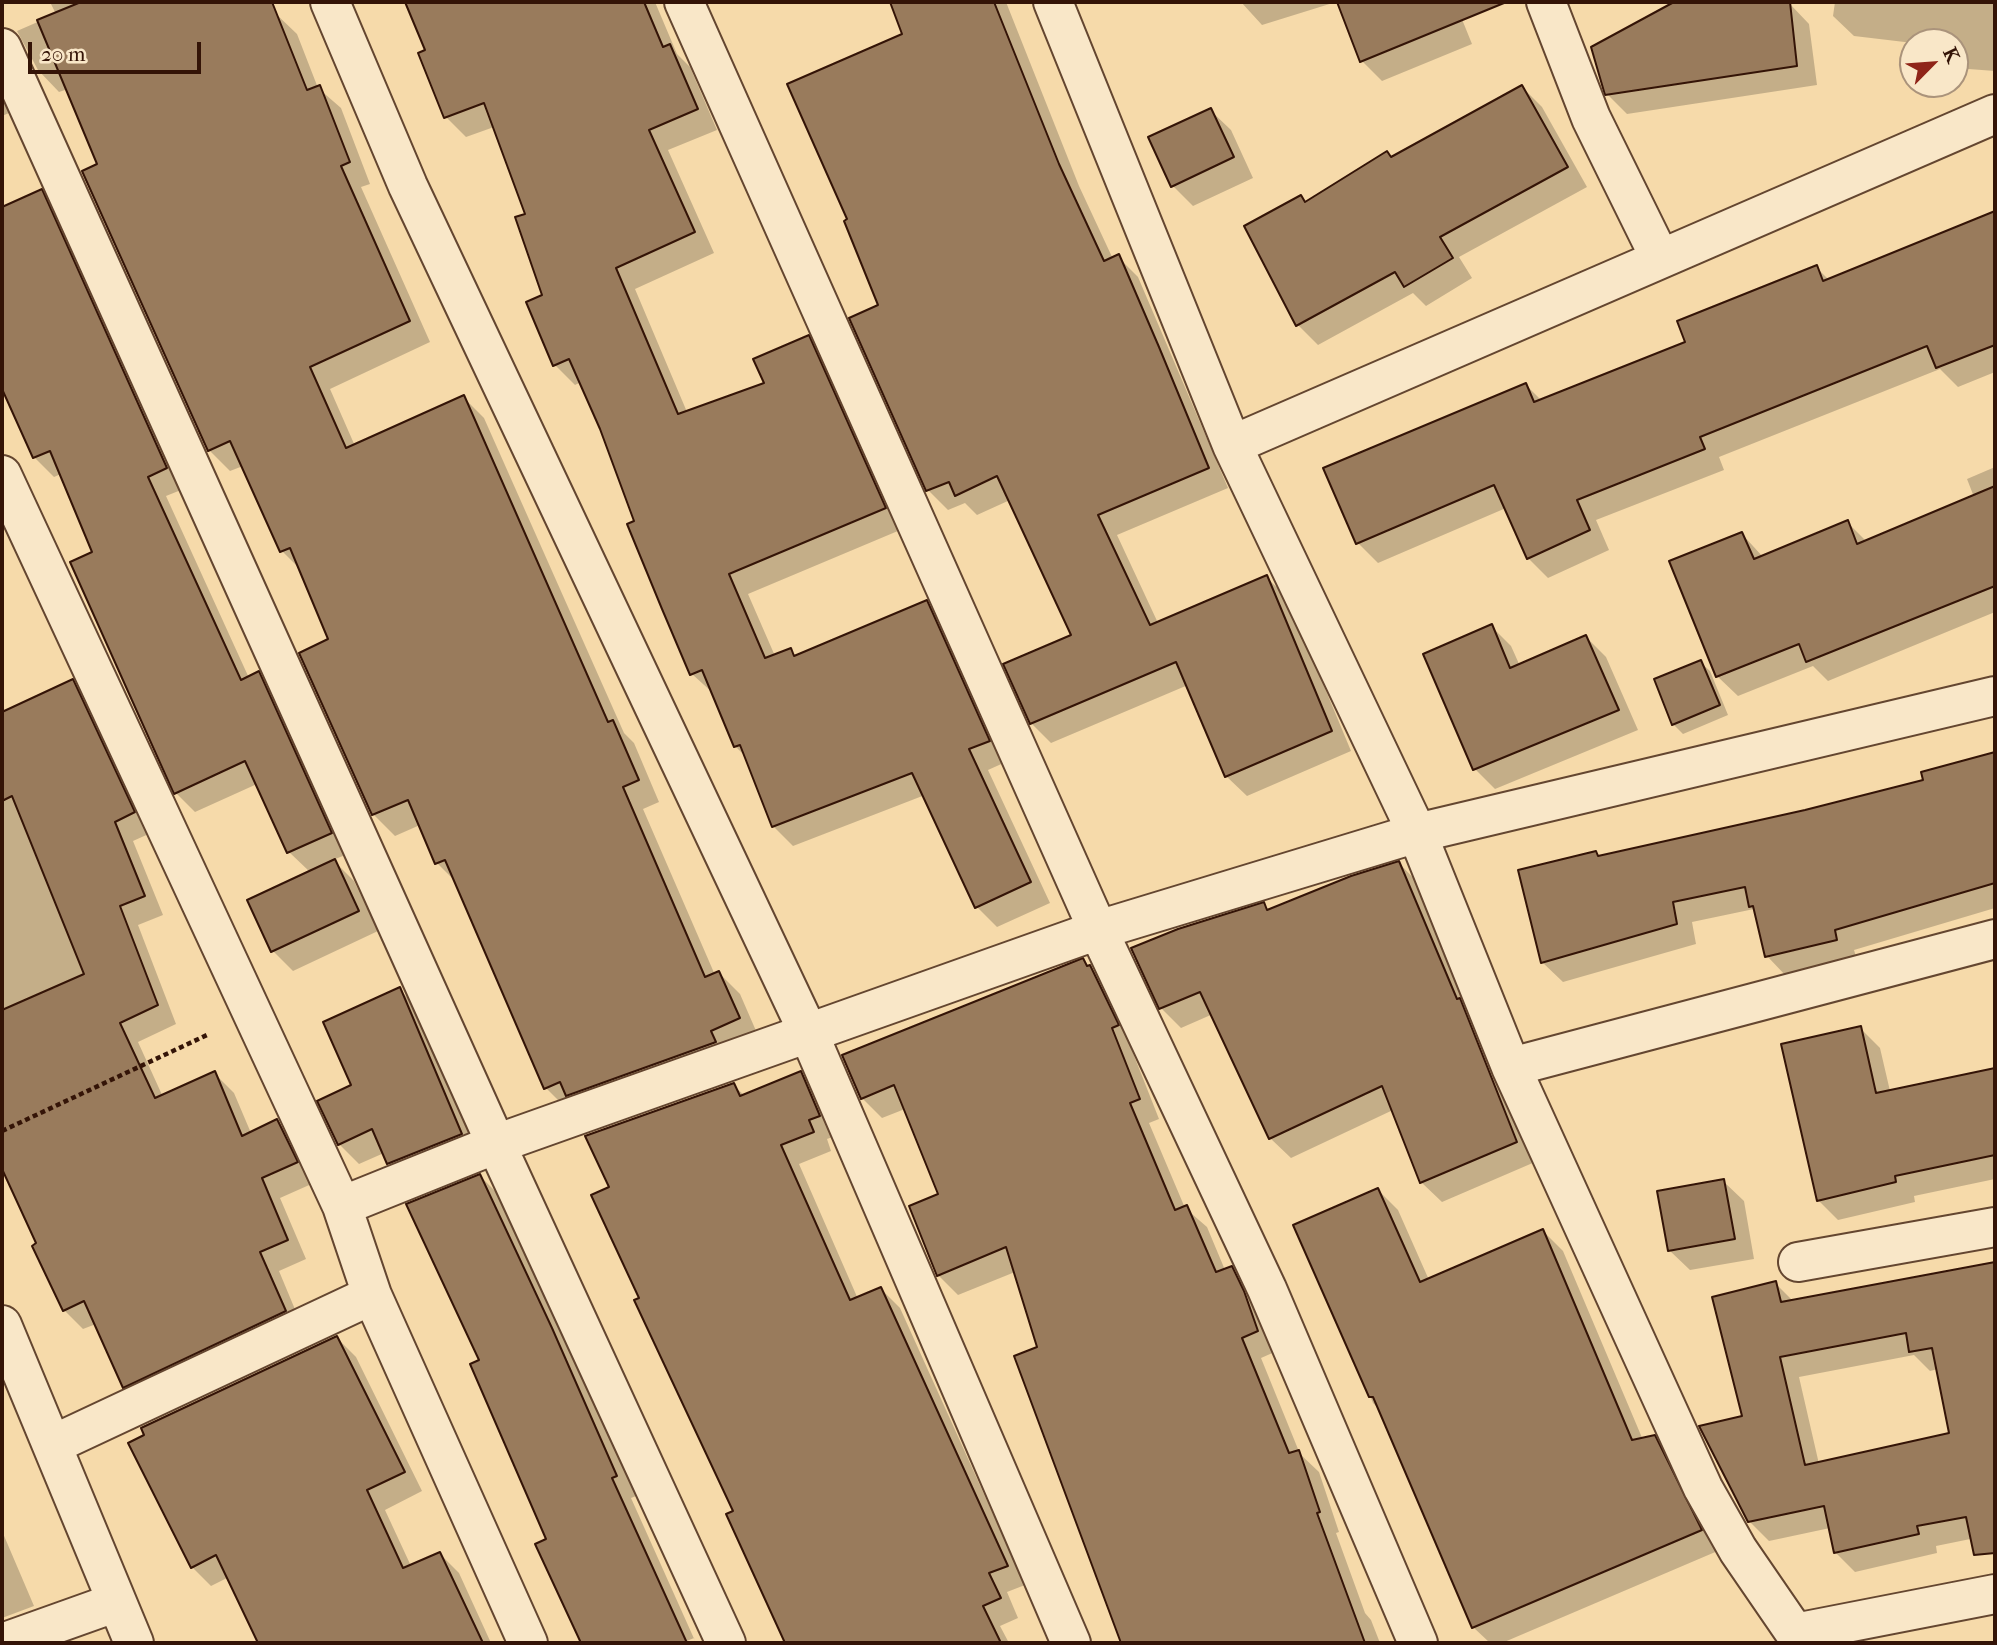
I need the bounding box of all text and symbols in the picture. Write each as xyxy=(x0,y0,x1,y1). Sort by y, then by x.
scale bar xyxy=(32,28,205,72)
north arrow xyxy=(1899,28,1969,98)
text: 20 m xyxy=(41,42,85,66)
text: K xyxy=(1938,44,1964,66)

